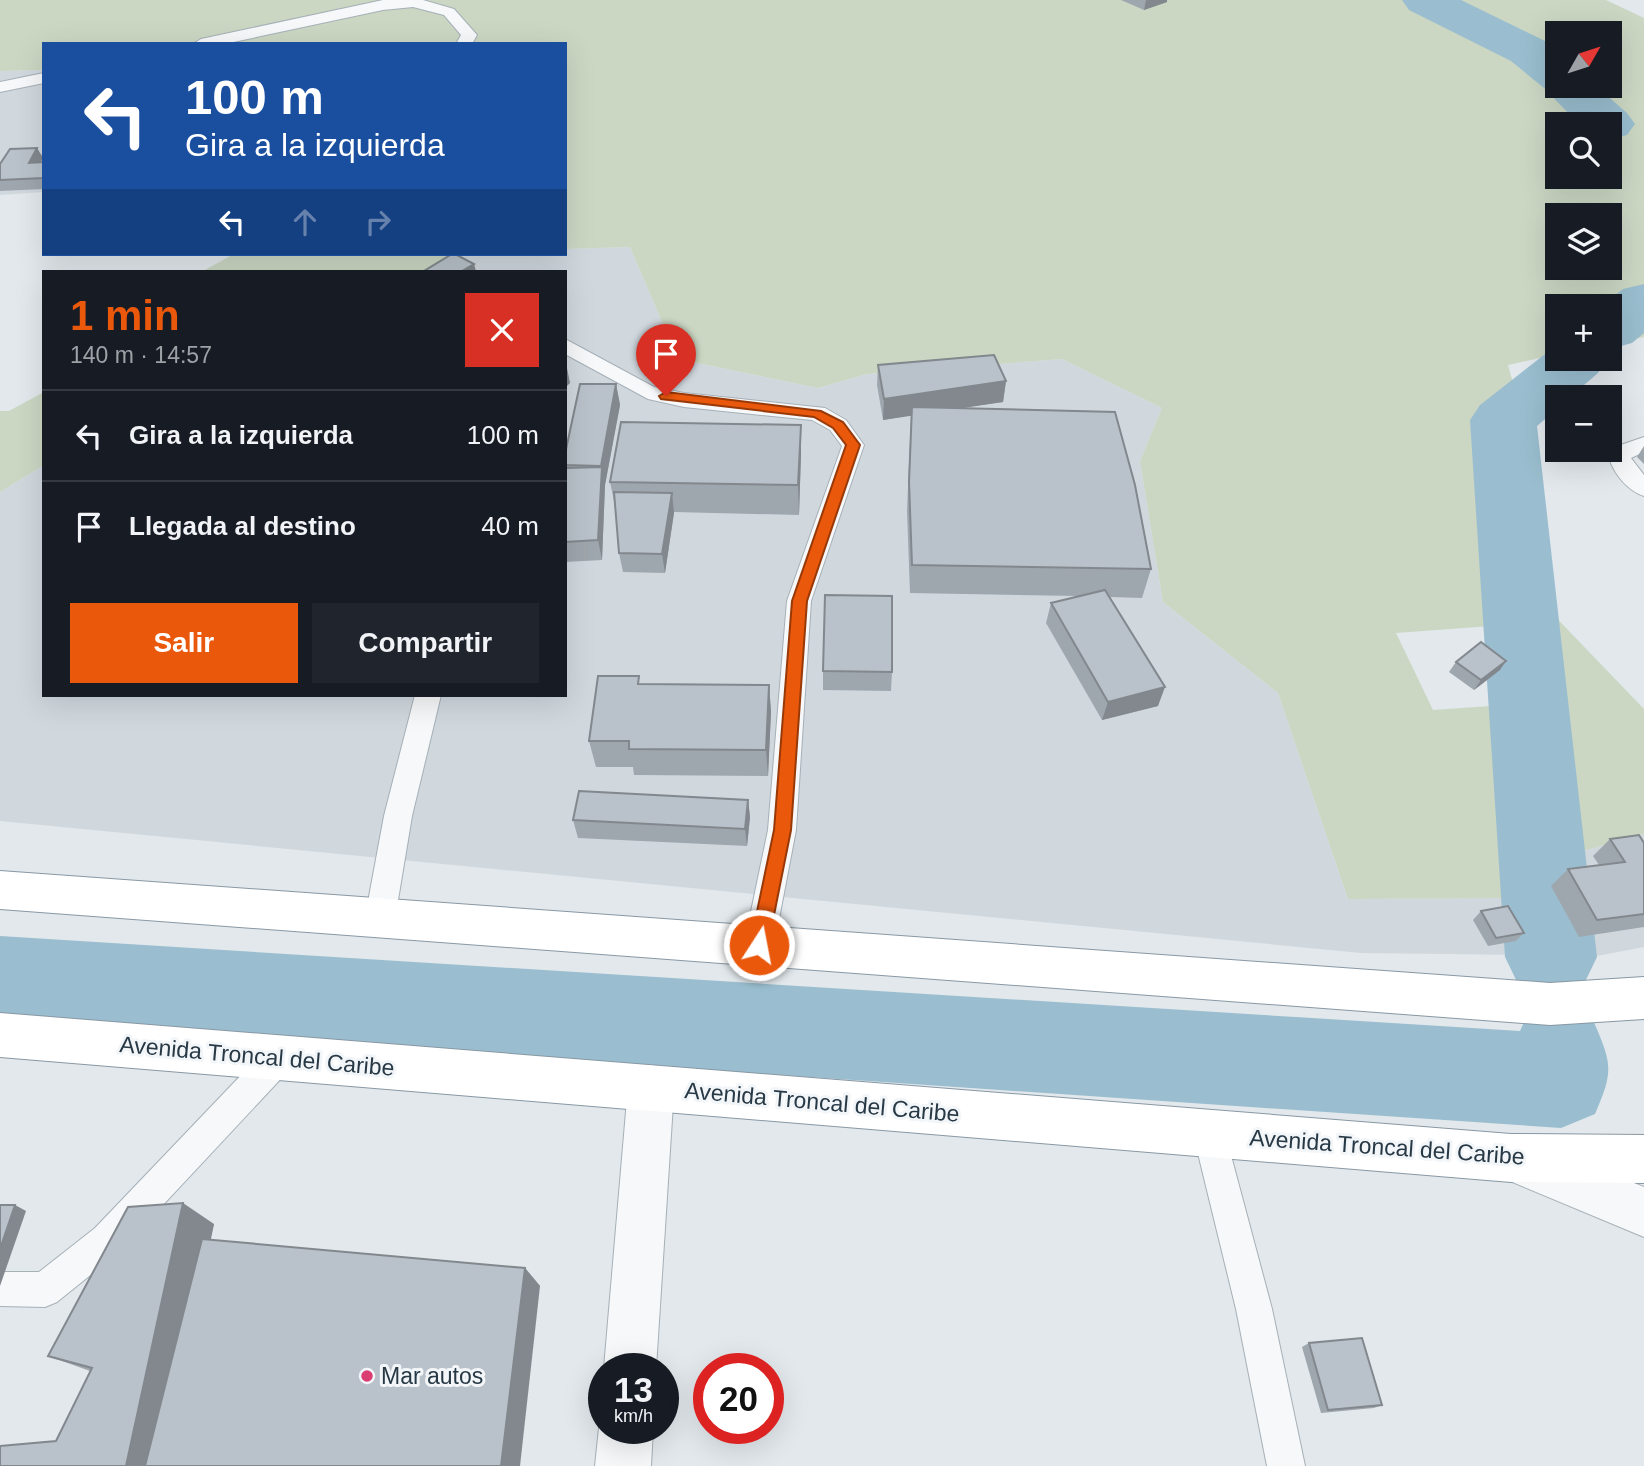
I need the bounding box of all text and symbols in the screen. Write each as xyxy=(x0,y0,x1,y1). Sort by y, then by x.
north arrow xyxy=(1545,21,1622,98)
map controls xyxy=(1545,21,1622,462)
icon: left xyxy=(70,70,161,161)
text: 100 m xyxy=(185,70,324,124)
button: search xyxy=(1545,112,1622,189)
text: Gira a la izquierda xyxy=(185,127,445,163)
icon: left xyxy=(213,203,251,241)
icon: ahead xyxy=(286,203,324,241)
icon: right xyxy=(359,203,397,241)
button: layers xyxy=(1545,203,1622,280)
text: 1 min xyxy=(70,292,180,339)
button: close xyxy=(465,293,539,367)
button: + xyxy=(1545,294,1622,371)
pin xyxy=(636,324,696,396)
icon: arrive xyxy=(647,335,685,373)
text: 140 m · 14:57 xyxy=(70,342,212,368)
button: − xyxy=(1545,385,1622,462)
icon: left xyxy=(70,417,108,455)
text: Gira a la izquierda xyxy=(129,420,353,450)
text: 100 m xyxy=(467,420,539,450)
icon: arrive xyxy=(70,508,108,546)
text: Llegada al destino xyxy=(129,511,356,541)
text: 40 m xyxy=(481,511,539,541)
button: Salir xyxy=(70,603,298,683)
button: Compartir xyxy=(312,603,539,683)
position arrow xyxy=(722,908,796,982)
street label: Avenida Troncal del Caribe xyxy=(119,1031,395,1081)
street label: Avenida Troncal del Caribe xyxy=(684,1077,960,1127)
street label: Avenida Troncal del Caribe xyxy=(1249,1124,1525,1170)
speed limit sign: 20 xyxy=(693,1353,784,1444)
place label: Mar autos xyxy=(381,1363,483,1389)
marker: Mar autos xyxy=(359,1368,375,1384)
text: 13 xyxy=(614,1370,653,1409)
text: km/h xyxy=(614,1406,653,1426)

